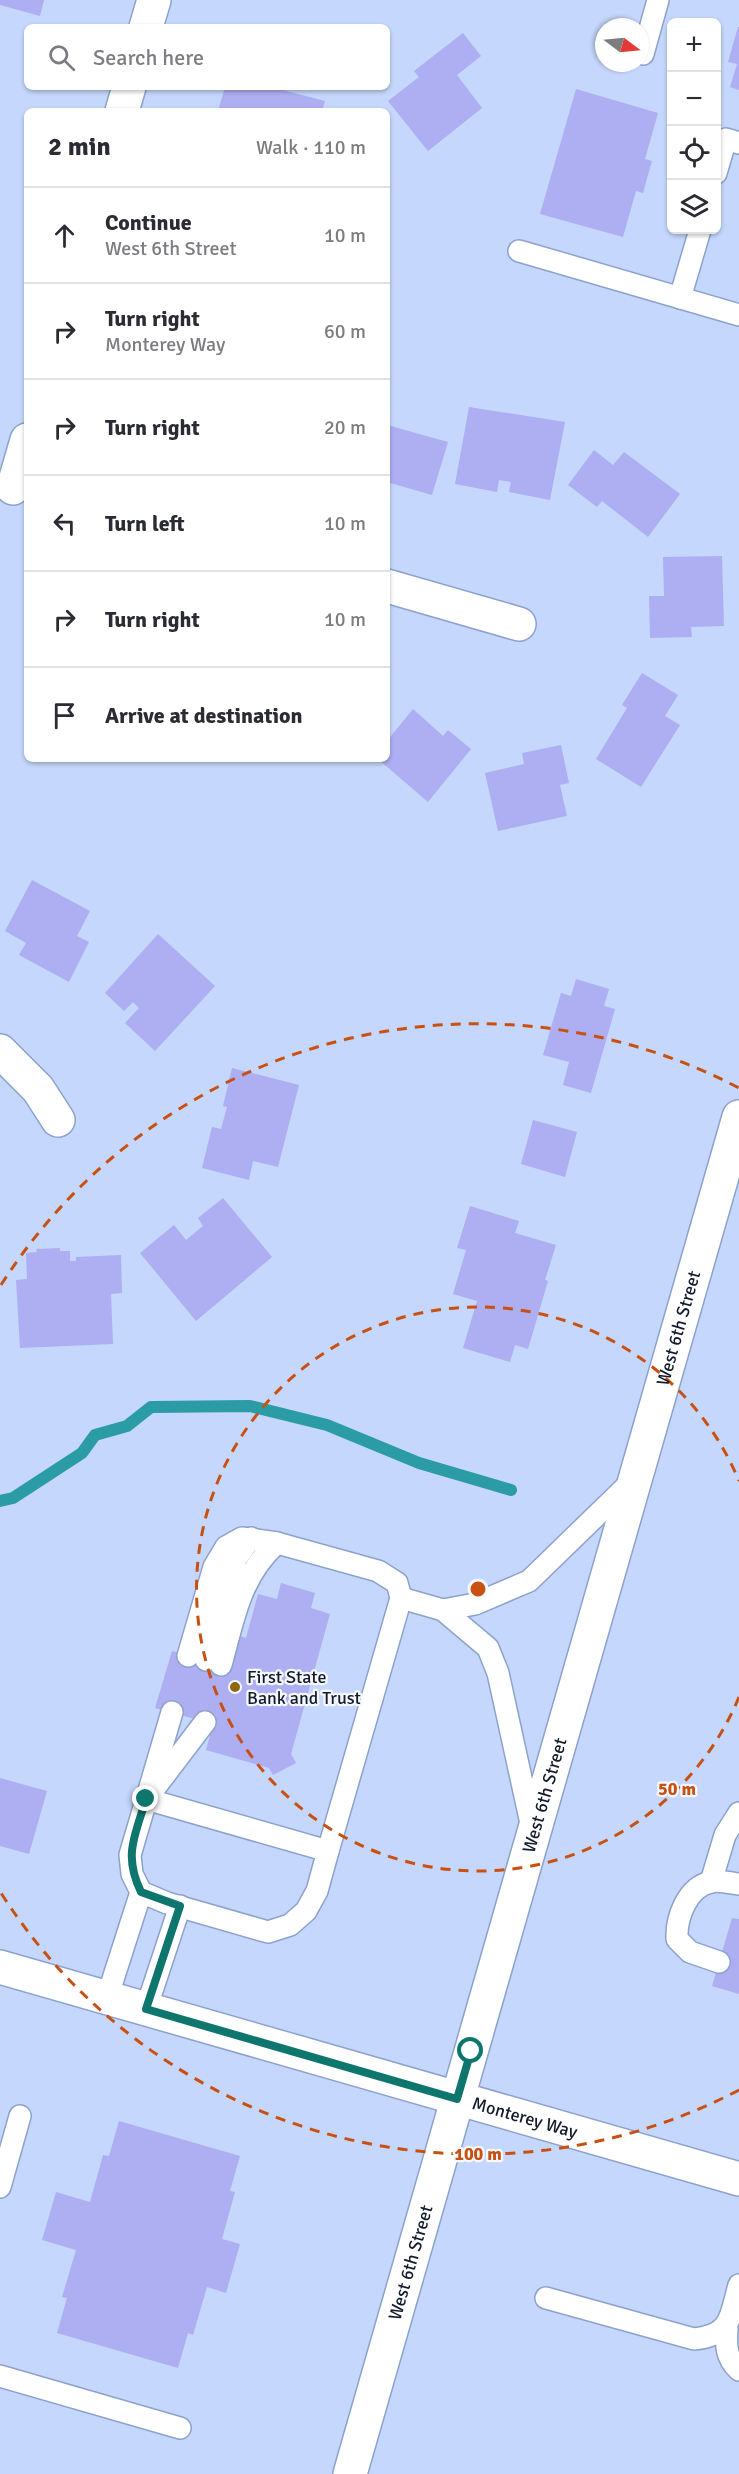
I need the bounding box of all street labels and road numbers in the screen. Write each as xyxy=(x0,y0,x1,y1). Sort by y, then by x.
street label: West 6th Street xyxy=(652,1268,705,1388)
street label: West 6th Street xyxy=(518,1735,571,1855)
street label: Monterey Way xyxy=(470,2092,580,2143)
street label: West 6th Street xyxy=(384,2203,438,2323)

